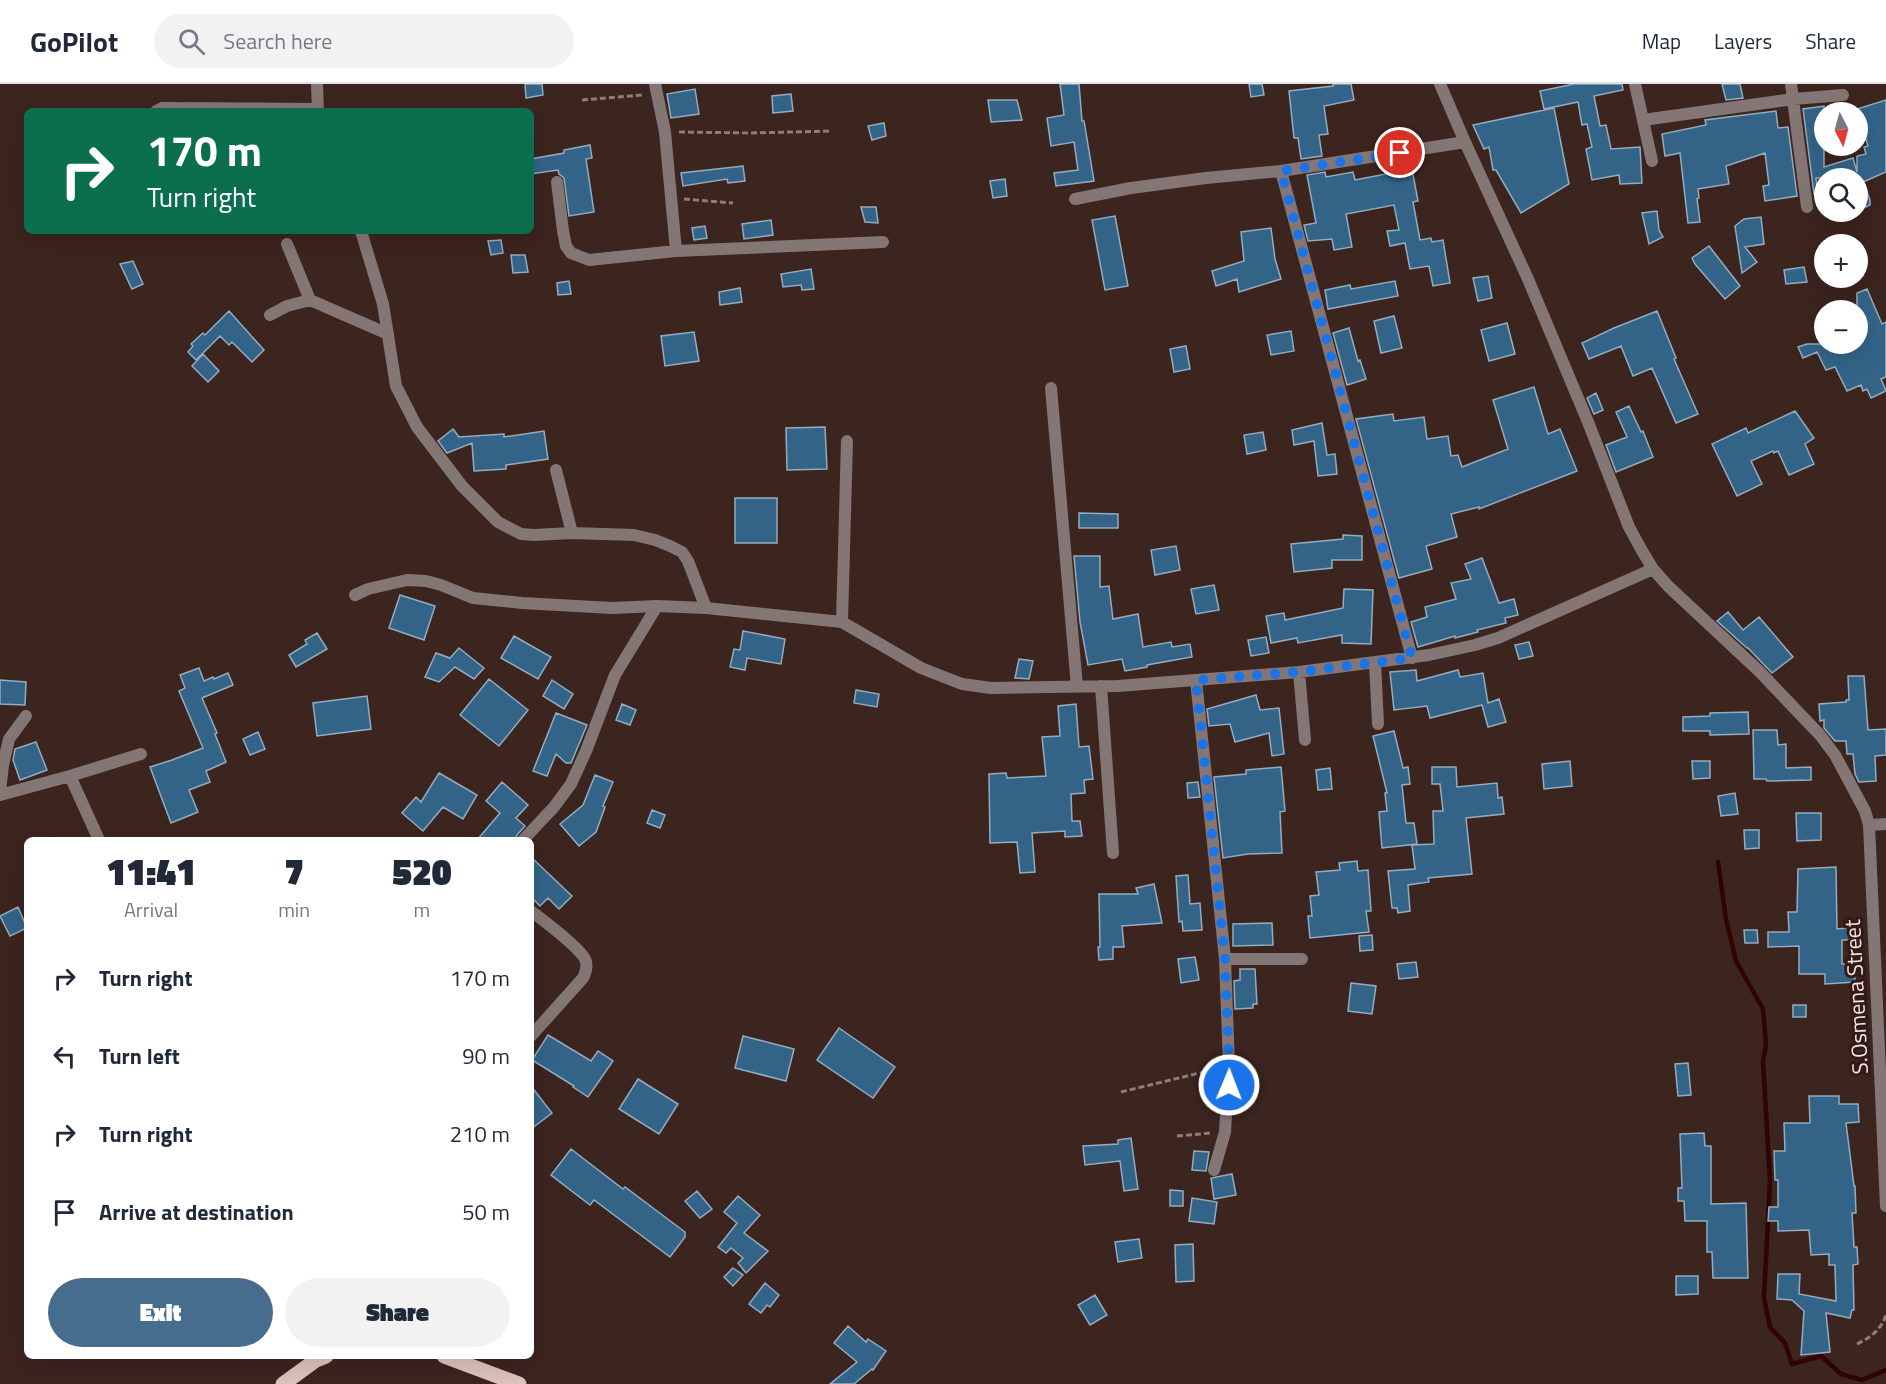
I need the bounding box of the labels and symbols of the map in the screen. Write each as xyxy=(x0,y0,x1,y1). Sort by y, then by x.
north arrow xyxy=(1814,102,1868,156)
pin xyxy=(1374,127,1425,178)
street label: S.Osmena Street xyxy=(1835,918,1877,1075)
position arrow xyxy=(1197,1053,1261,1117)

